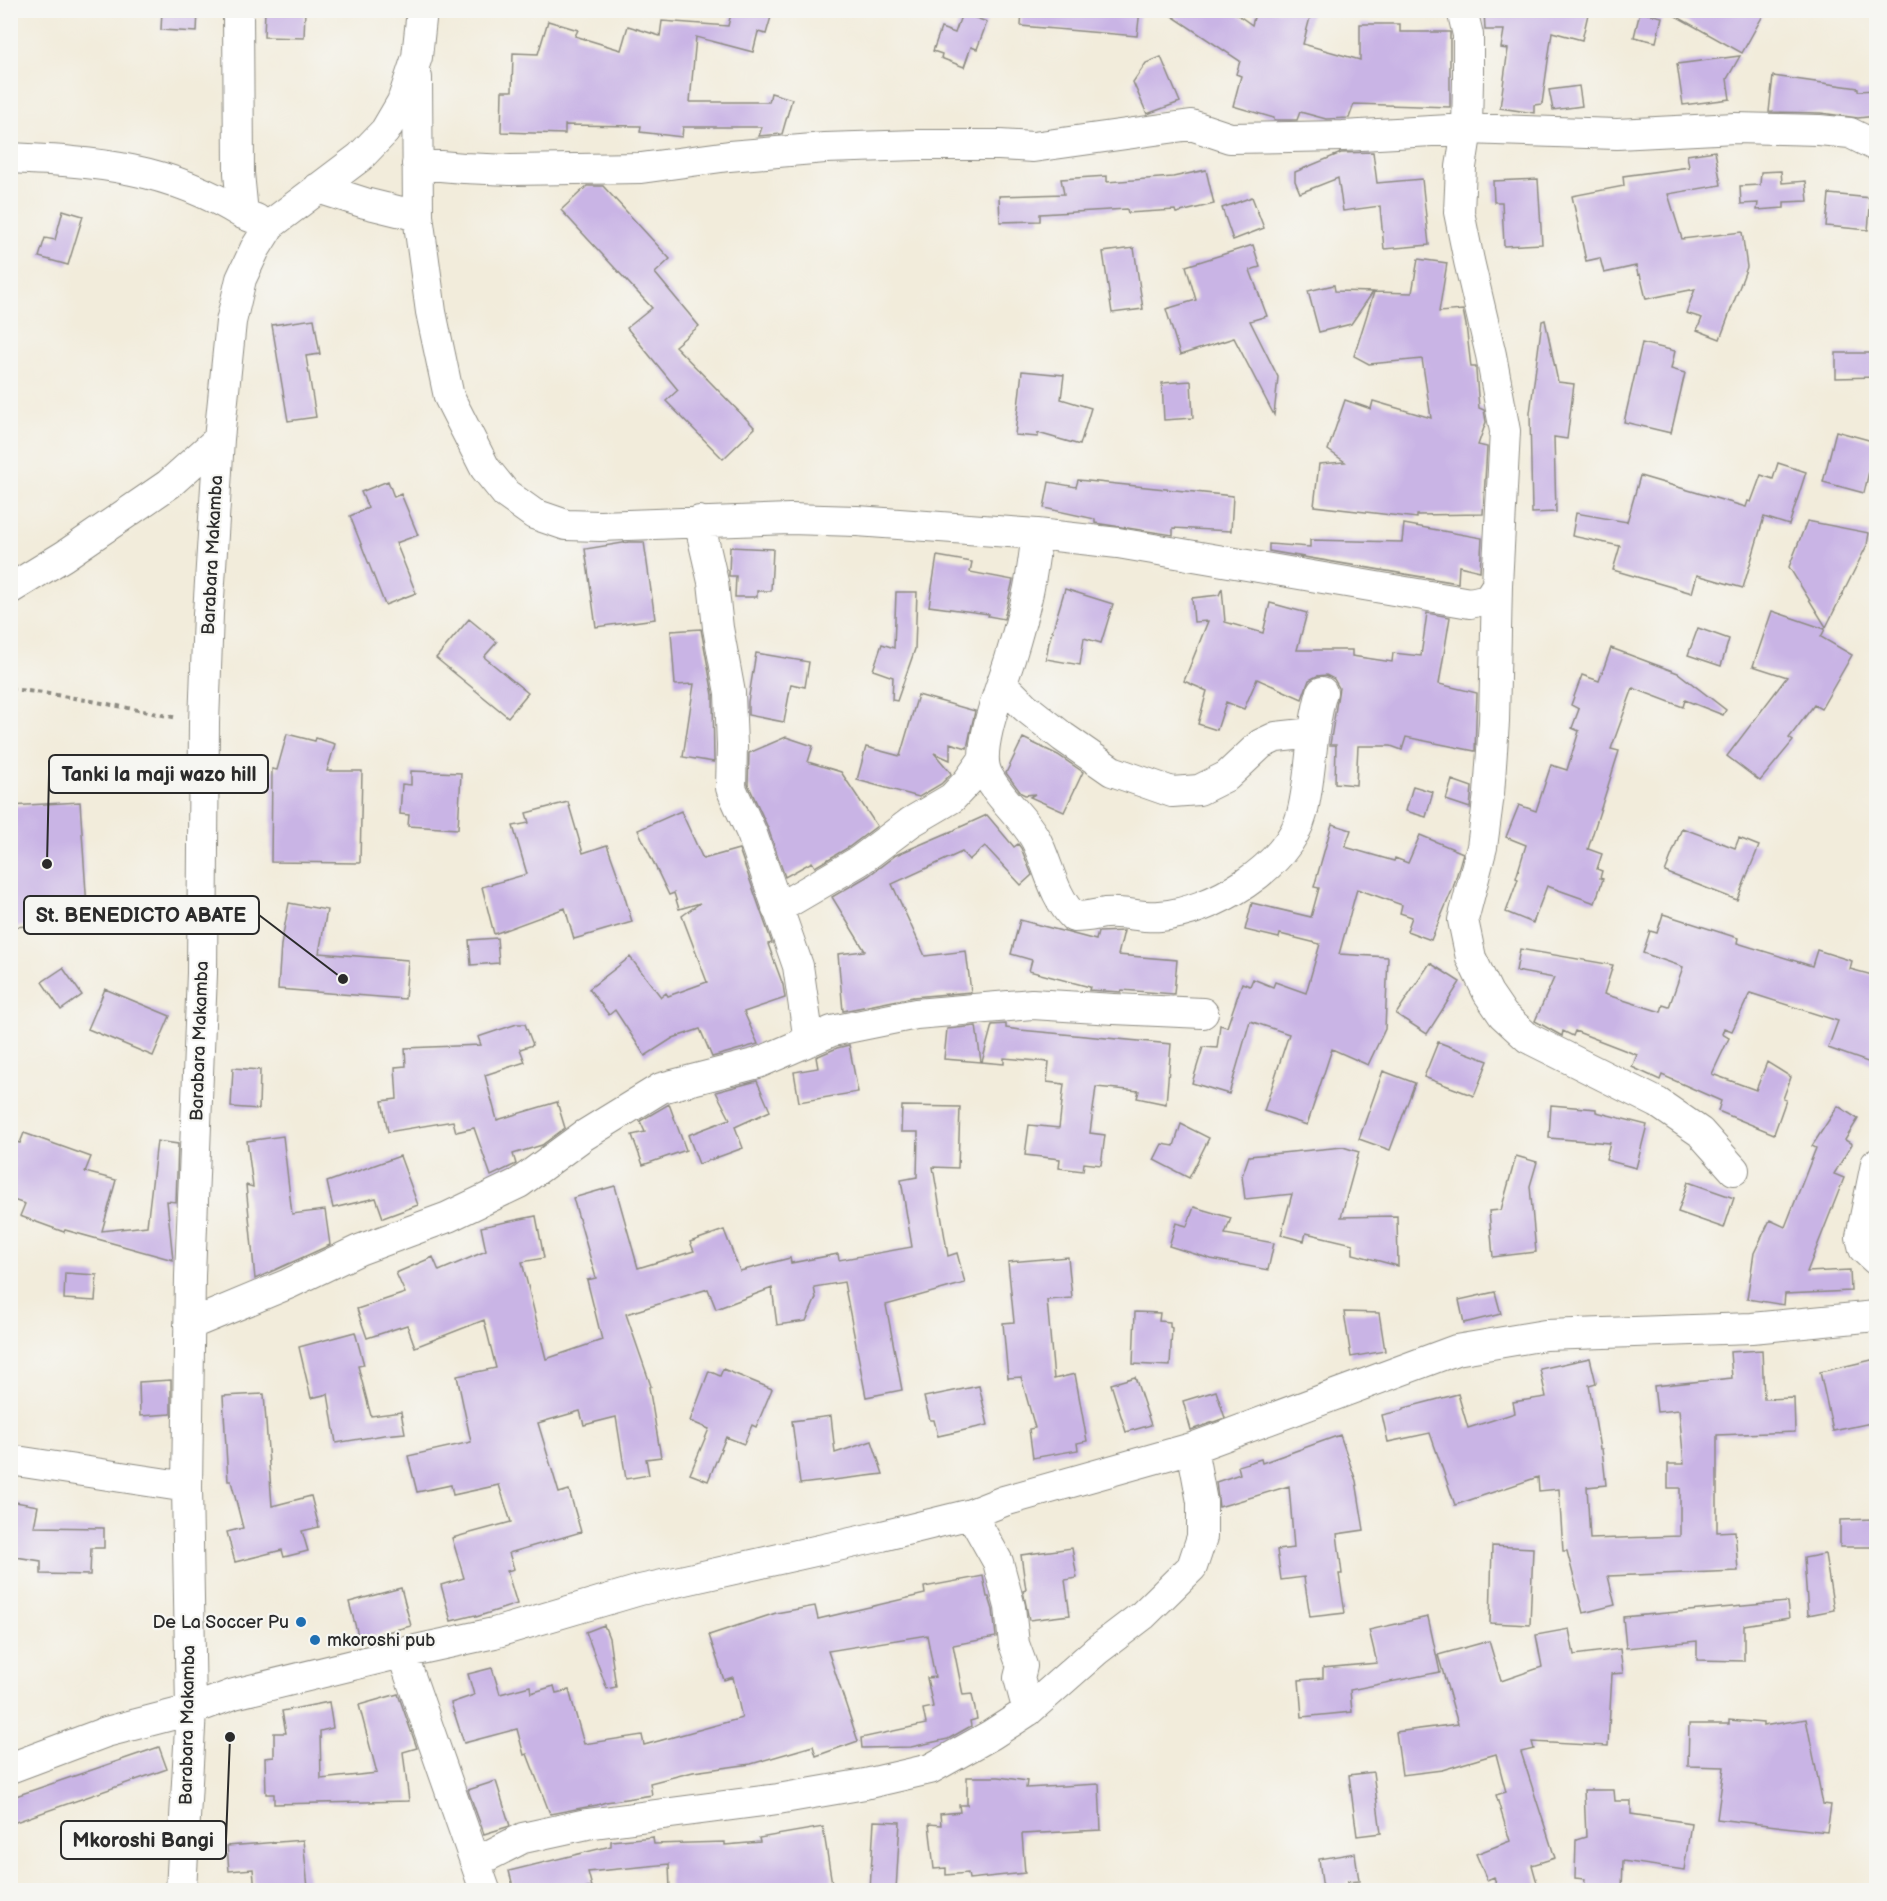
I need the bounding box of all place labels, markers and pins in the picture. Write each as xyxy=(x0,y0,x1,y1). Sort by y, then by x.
callout: Tanki la maji wazo hill xyxy=(49,755,268,793)
callout: St. BENEDICTO ABATE xyxy=(24,896,259,934)
place label: De La Soccer Pu xyxy=(152,1612,289,1633)
marker: De La Soccer Pu xyxy=(294,1615,308,1629)
place label: mkoroshi pub xyxy=(327,1630,435,1651)
marker: mkoroshi pub xyxy=(308,1633,322,1647)
callout: Mkoroshi Bangi xyxy=(61,1821,226,1859)

